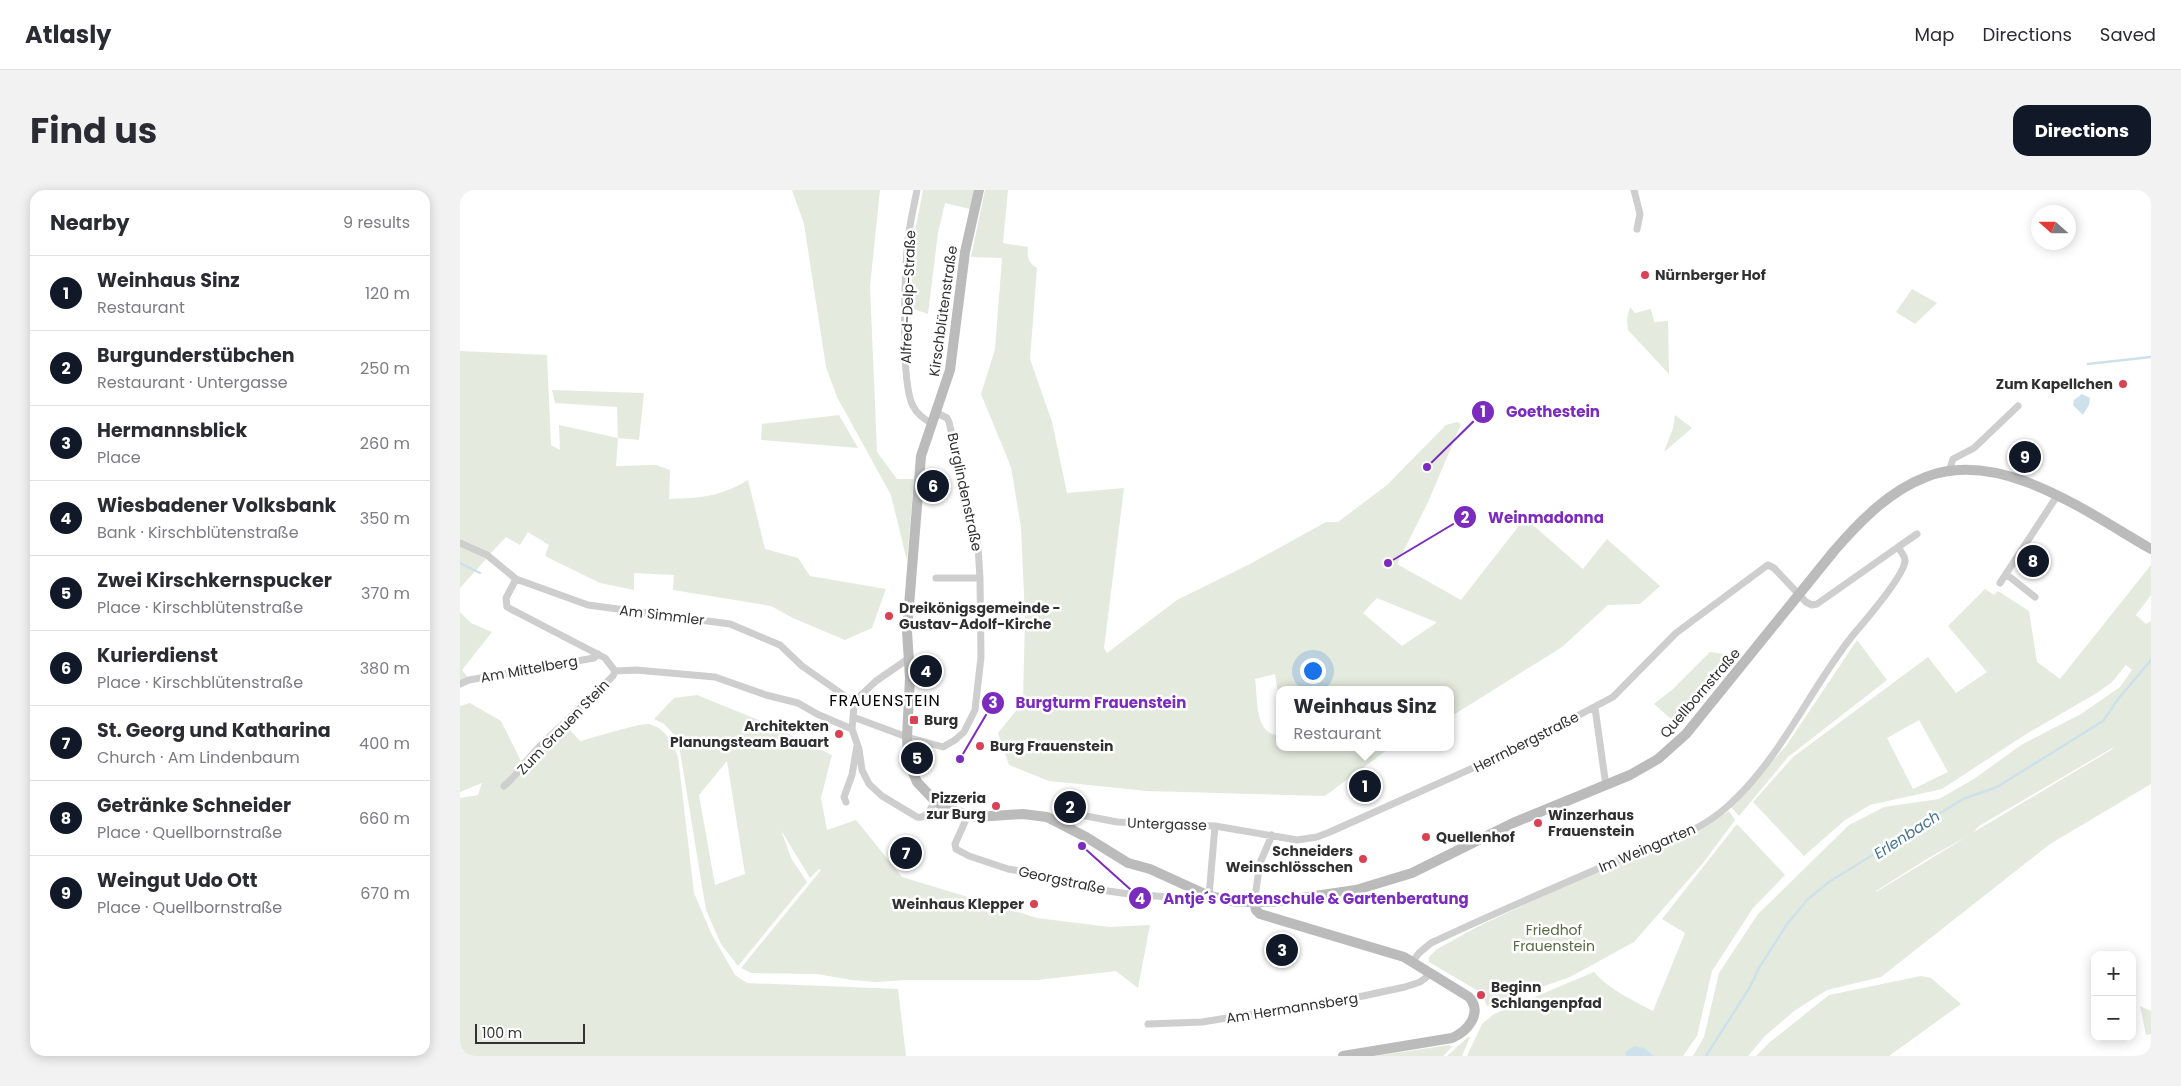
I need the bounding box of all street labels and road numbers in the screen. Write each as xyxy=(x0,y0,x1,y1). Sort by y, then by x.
street label: Alfred-Delp-Straße xyxy=(896,229,920,364)
street label: Kirschblütenstraße xyxy=(924,244,962,378)
street label: Burglindenstraße xyxy=(943,431,987,553)
street label: Am Simmler xyxy=(618,600,706,630)
street label: Quellbornstraße xyxy=(1655,643,1745,742)
street label: Am Mittelberg xyxy=(479,651,579,687)
street label: Zum Grauen Stein xyxy=(512,675,614,779)
street label: Herrnbergstraße xyxy=(1470,707,1582,777)
street label: Untergasse xyxy=(1127,813,1207,835)
street label: Im Weingarten xyxy=(1596,819,1698,877)
street label: Georgstraße xyxy=(1017,861,1108,899)
street label: Am Hermannsberg xyxy=(1225,988,1359,1028)

